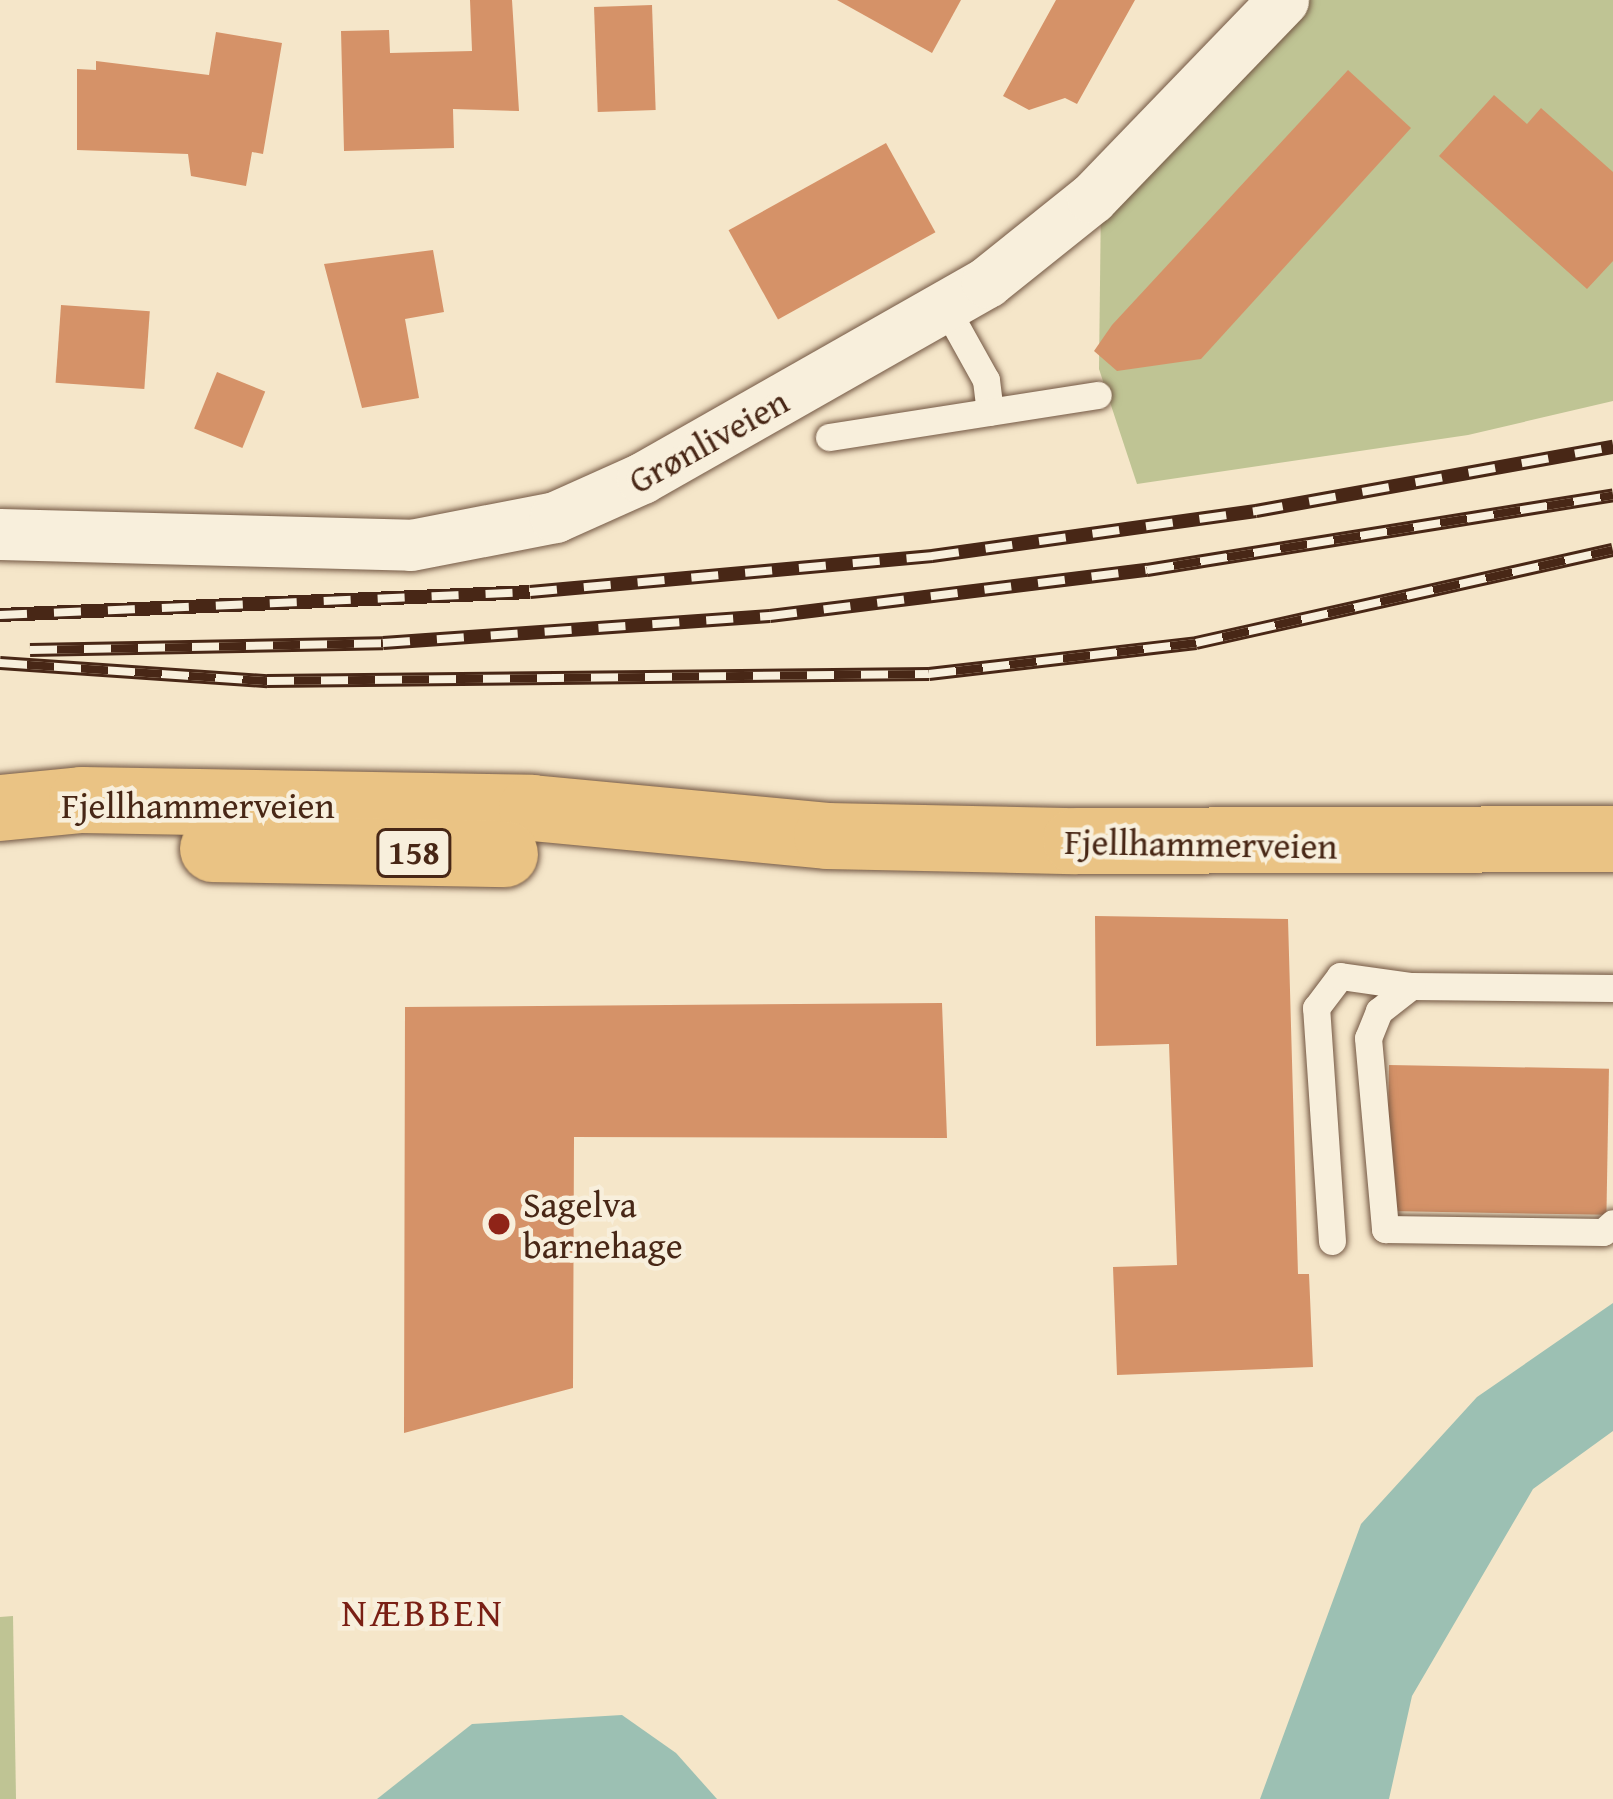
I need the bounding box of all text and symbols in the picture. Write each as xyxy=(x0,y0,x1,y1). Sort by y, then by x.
street label: Grønliveien xyxy=(621,378,795,502)
street label: Fjellhammerveien xyxy=(61,783,335,827)
street label: Fjellhammerveien xyxy=(1064,819,1338,867)
road number: 158 xyxy=(375,826,453,880)
place label: Sagelva barnehage xyxy=(523,1181,683,1266)
marker: Sagelva barnehage xyxy=(486,1211,512,1237)
district label: NÆBBEN xyxy=(341,1589,505,1635)

